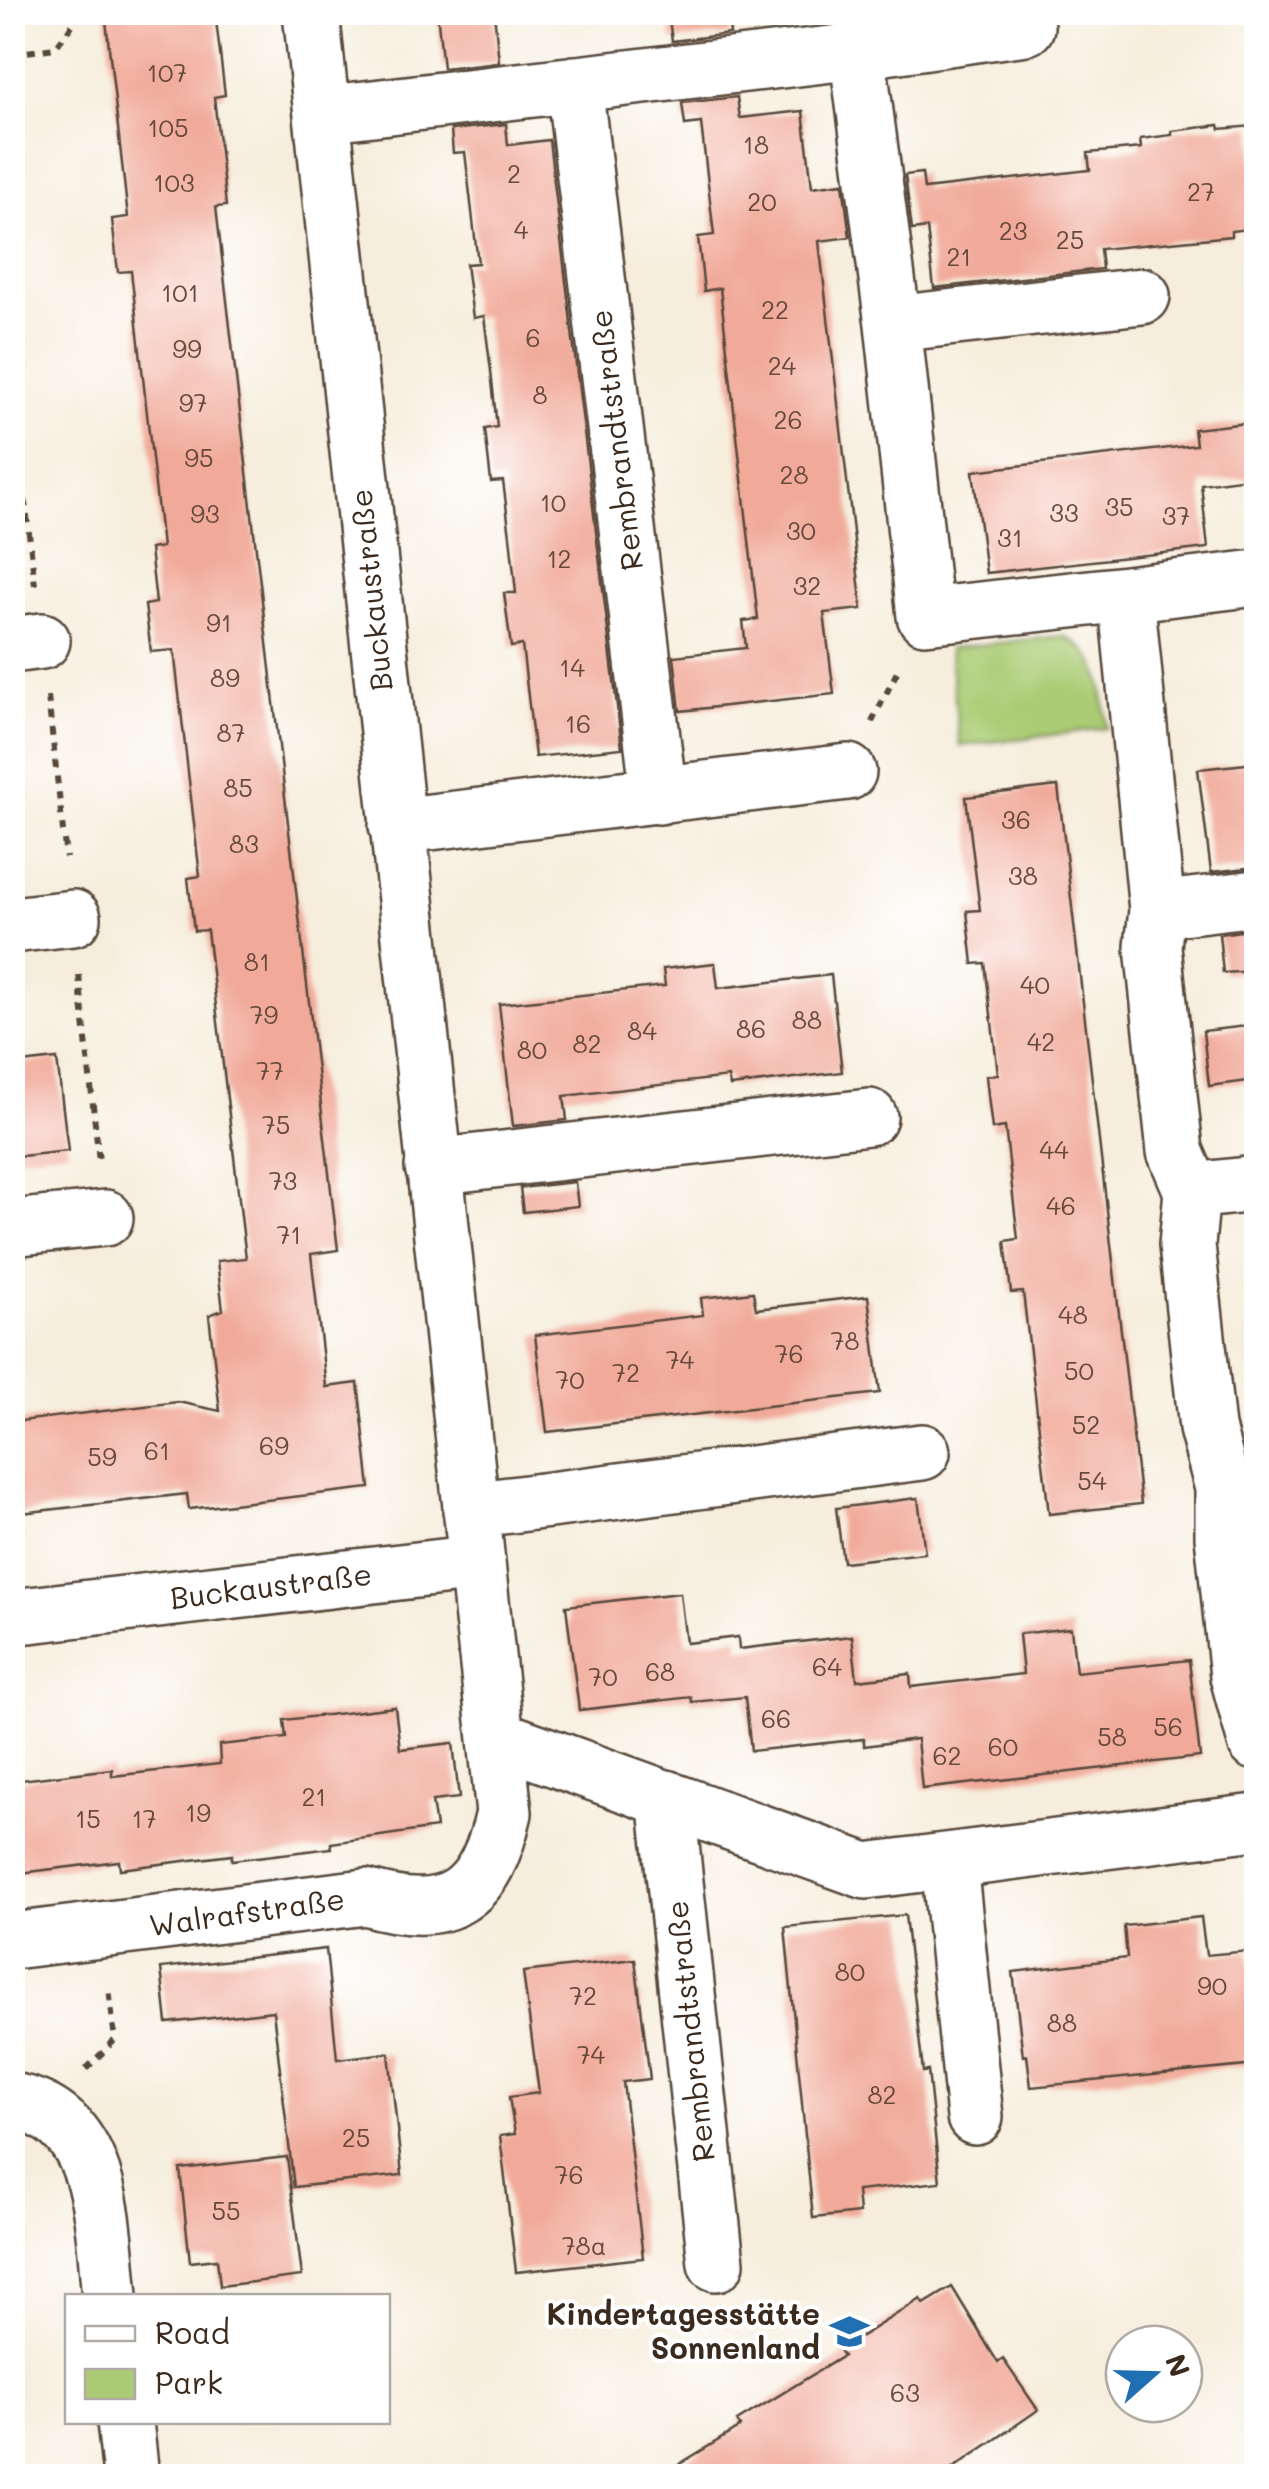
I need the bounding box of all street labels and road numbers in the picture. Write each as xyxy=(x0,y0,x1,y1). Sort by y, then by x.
street label: Rembrandtstraße xyxy=(579,308,651,573)
street label: Buckaustraße xyxy=(340,487,401,693)
street label: Buckaustraße xyxy=(168,1553,374,1617)
street label: Walrafstraße xyxy=(146,1877,347,1945)
street label: Rembrandtstraße xyxy=(655,1899,723,2164)

